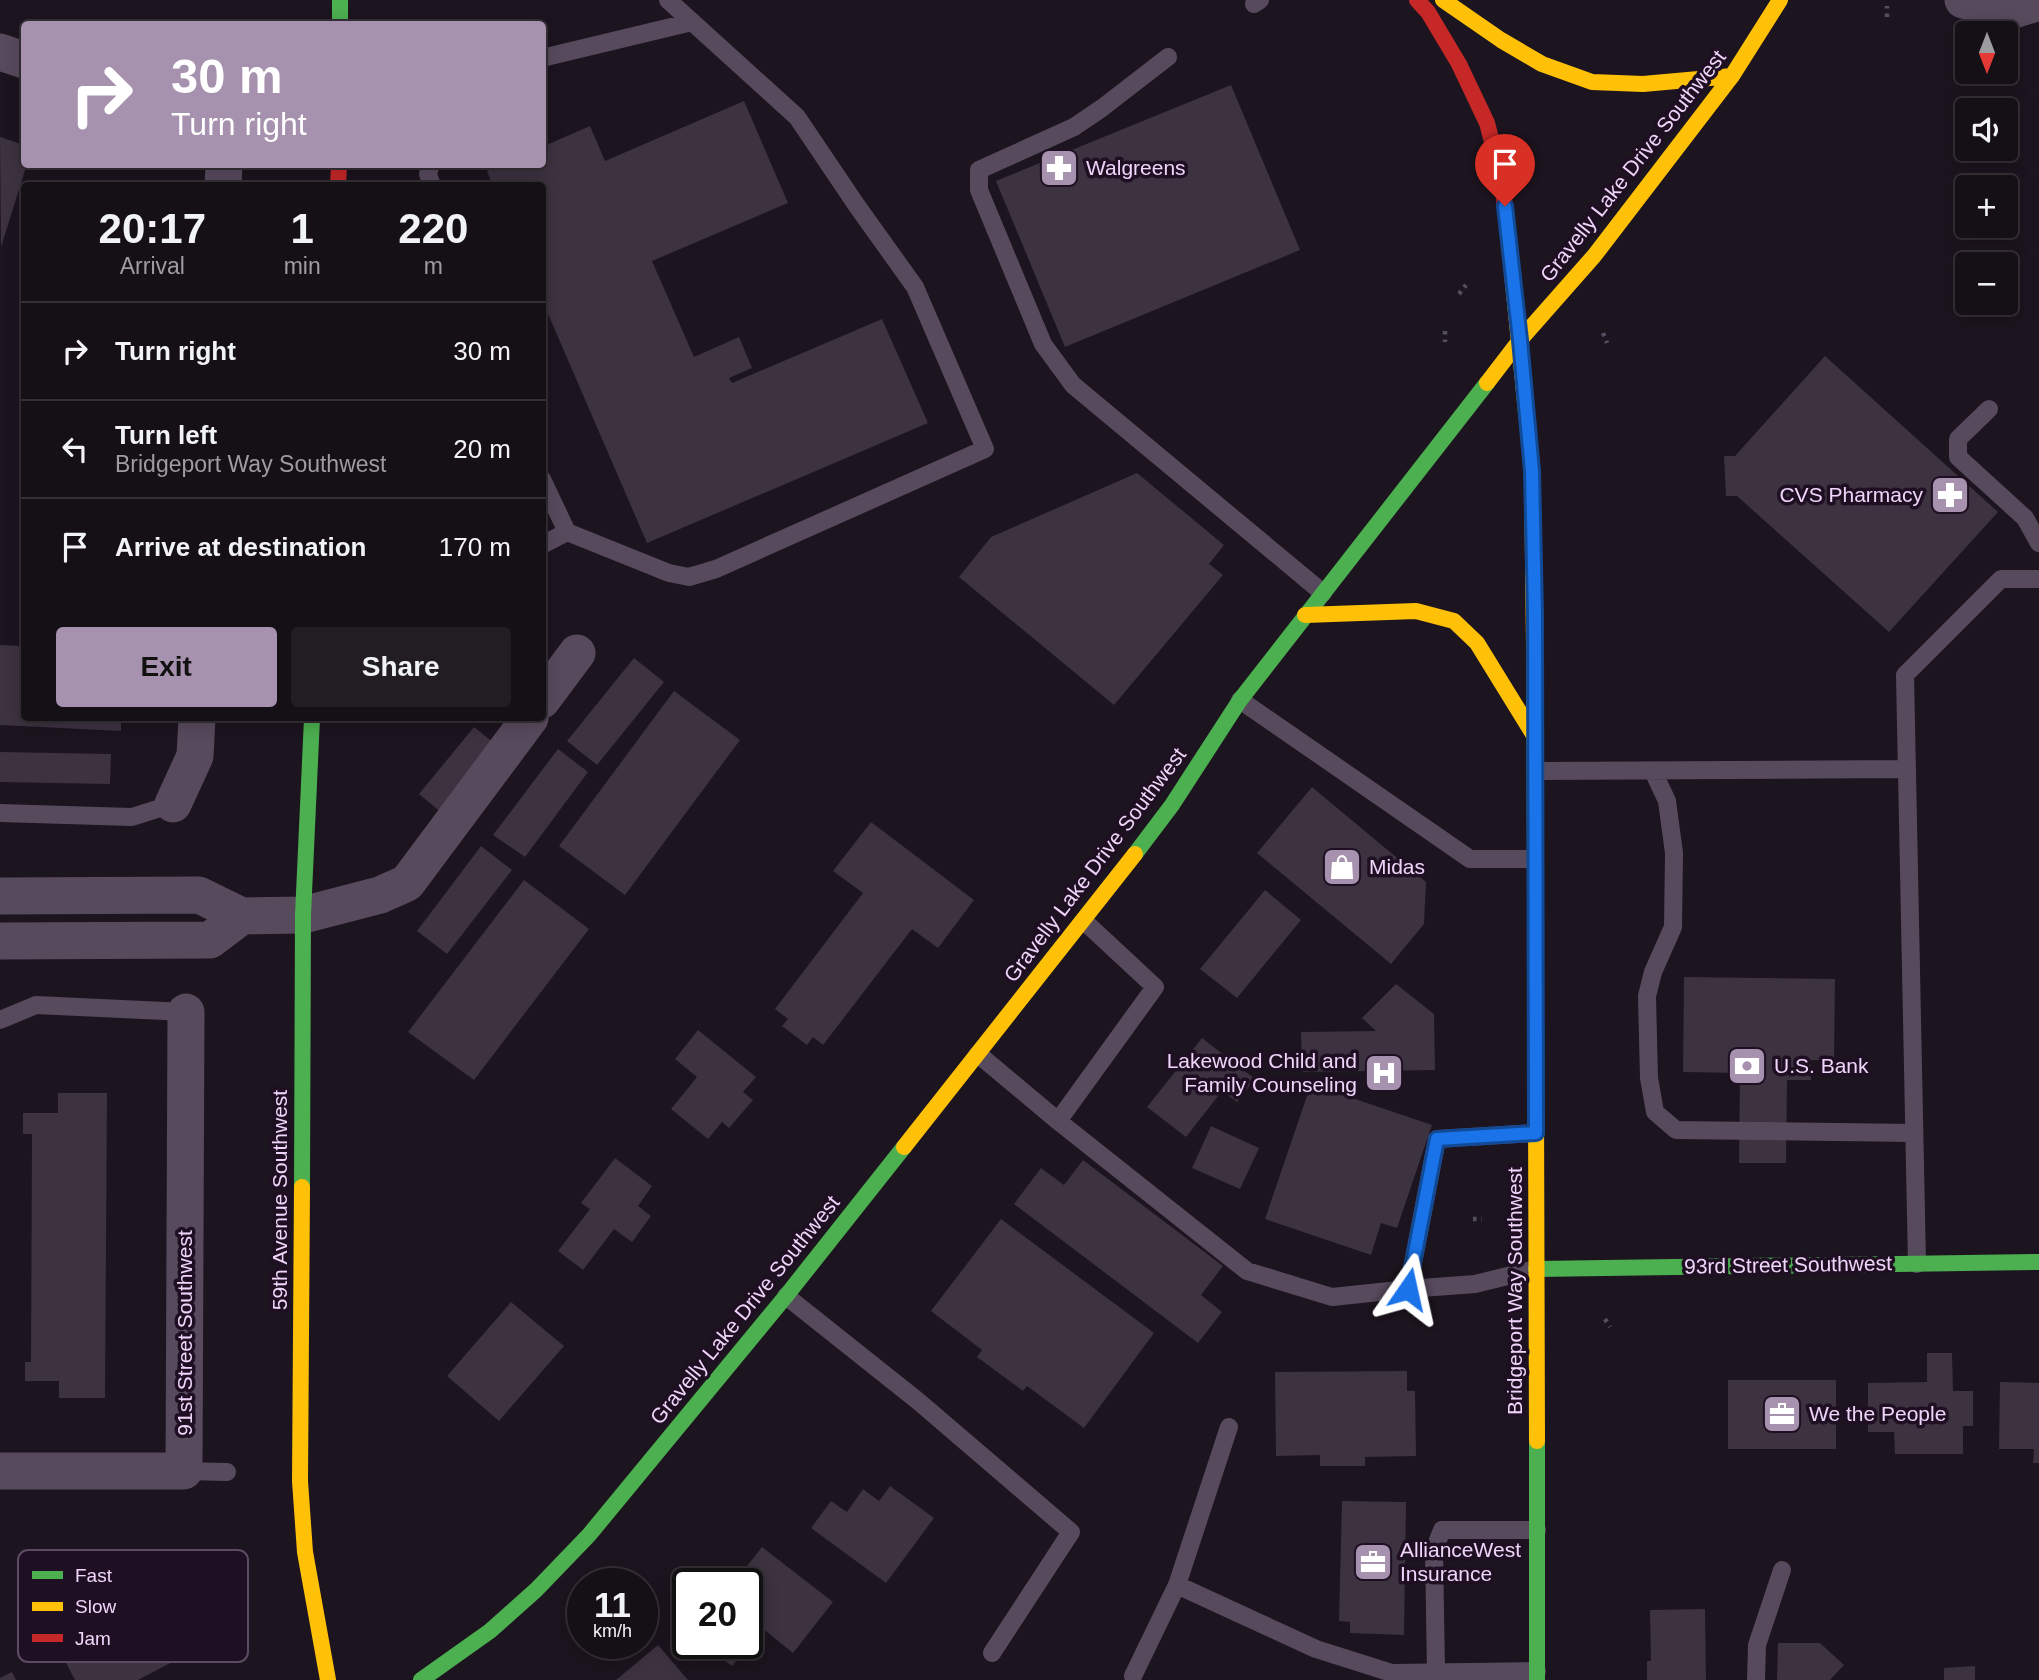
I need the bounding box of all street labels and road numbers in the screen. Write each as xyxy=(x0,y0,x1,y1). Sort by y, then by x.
street label: Gravelly Lake Drive Southwest xyxy=(1535,45,1730,286)
street label: Gravelly Lake Drive Southwest xyxy=(999,743,1190,986)
street label: 59th Avenue Southwest xyxy=(268,1090,291,1310)
street label: Bridgeport Way Southwest xyxy=(1503,1167,1526,1415)
street label: Gravelly Lake Drive Southwest xyxy=(645,1191,844,1428)
street label: 91st Street Southwest xyxy=(173,1230,196,1436)
street label: 93rd Street Southwest xyxy=(1684,1251,1892,1278)

